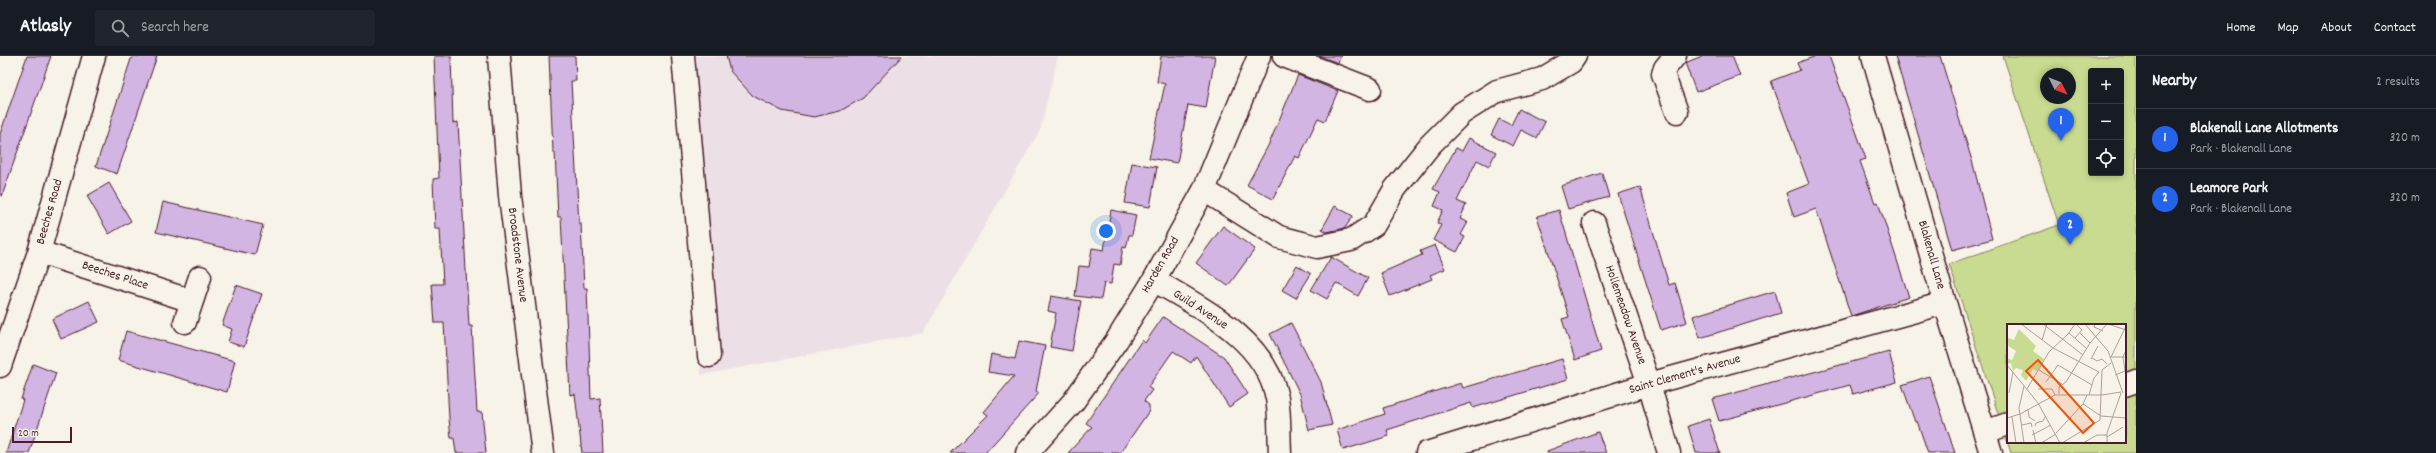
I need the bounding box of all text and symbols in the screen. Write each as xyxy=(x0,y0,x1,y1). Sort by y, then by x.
search box xyxy=(95,10,375,46)
text: Atlasly xyxy=(20,14,71,41)
icon: search xyxy=(109,17,131,39)
text: Search here xyxy=(141,17,209,39)
text: Home xyxy=(2226,18,2255,38)
text: Map xyxy=(2277,18,2299,38)
text: About xyxy=(2321,18,2352,38)
text: Contact xyxy=(2374,18,2416,38)
north arrow xyxy=(2040,68,2076,104)
map controls xyxy=(2088,68,2124,176)
button: + xyxy=(2088,68,2124,104)
text: Nearby xyxy=(2152,70,2196,94)
text: 2 results xyxy=(2376,73,2420,92)
button: − xyxy=(2088,104,2124,140)
pin: 1 xyxy=(2048,108,2074,141)
text: Blakenall Lane Allotments xyxy=(2190,118,2338,140)
text: 1 xyxy=(2164,129,2166,148)
text: 320 m xyxy=(2390,129,2420,148)
button: locate xyxy=(2088,140,2124,176)
text: Park · Blakenall Lane xyxy=(2190,140,2292,159)
street label: Beeches Road xyxy=(32,177,68,247)
text: Leamore Park xyxy=(2190,178,2268,200)
text: 2 xyxy=(2162,189,2168,208)
text: 320 m xyxy=(2390,189,2420,208)
text: Park · Blakenall Lane xyxy=(2190,200,2292,219)
street label: Broadstone Avenue xyxy=(502,207,532,304)
pin: 2 xyxy=(2057,212,2083,245)
street label: Blakenall Lane xyxy=(1912,218,1950,292)
your location xyxy=(1096,221,1116,241)
street label: Harden Road xyxy=(1137,233,1185,297)
street label: Beeches Place xyxy=(79,256,151,296)
street label: Hollemeadow Avenue xyxy=(1599,263,1651,367)
street label: Guild Avenue xyxy=(1169,285,1232,335)
inset map xyxy=(2007,324,2126,443)
street label: Saint Clement's Avenue xyxy=(1627,350,1743,400)
scale bar xyxy=(12,425,72,444)
text: 20 m xyxy=(18,426,39,442)

